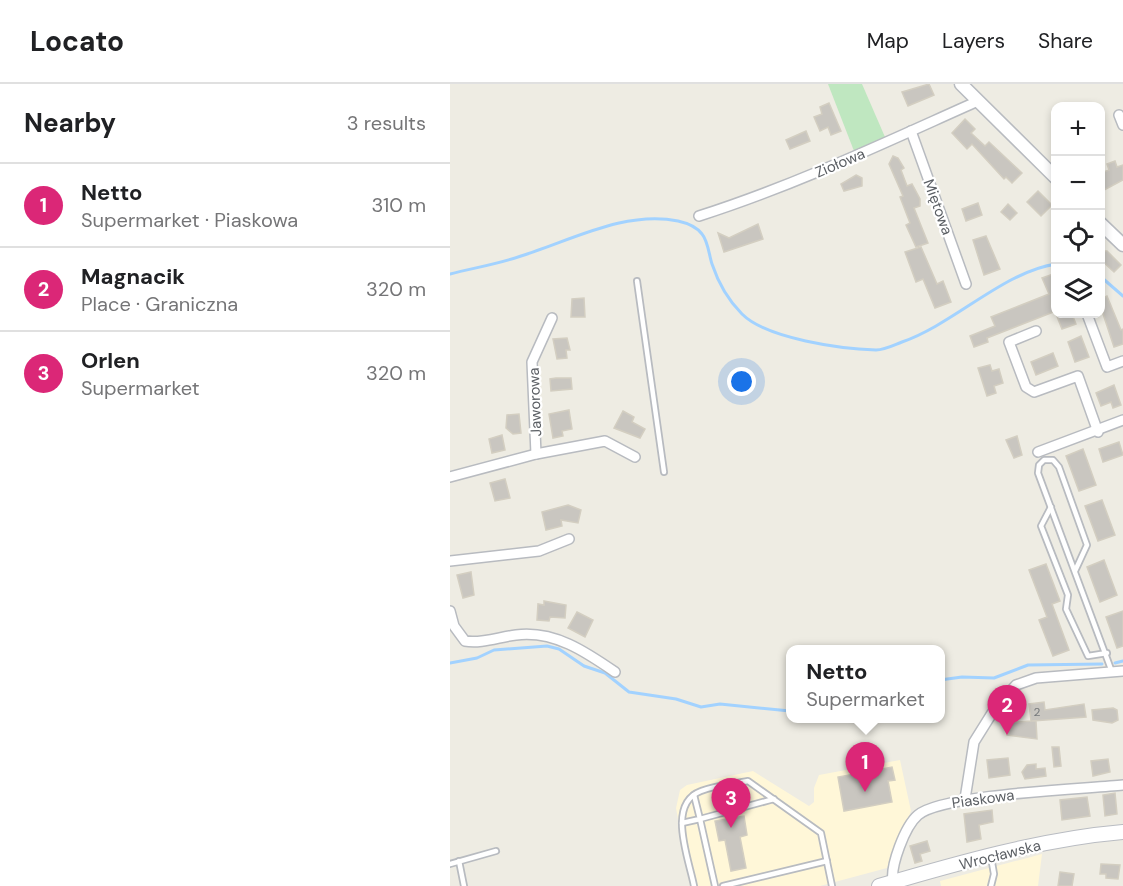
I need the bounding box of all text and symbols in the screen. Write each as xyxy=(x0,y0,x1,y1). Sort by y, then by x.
text: Locato xyxy=(30,23,124,60)
text: Map xyxy=(867,27,909,55)
text: Layers xyxy=(942,27,1005,55)
text: Share xyxy=(1038,27,1093,55)
map controls xyxy=(1051,102,1105,318)
button: + xyxy=(1051,102,1105,156)
text: Nearby xyxy=(24,106,116,140)
text: 3 results xyxy=(347,110,426,136)
street label: Ziołowa xyxy=(812,144,868,182)
button: − xyxy=(1051,156,1105,210)
street label: Miętowa xyxy=(919,176,957,238)
text: Netto xyxy=(81,178,142,207)
text: 1 xyxy=(40,192,47,218)
text: 310 m xyxy=(371,192,426,218)
text: Supermarket · Piaskowa xyxy=(81,207,298,233)
button: locate xyxy=(1051,210,1105,264)
text: Magnacik xyxy=(81,262,185,291)
button: layers xyxy=(1051,264,1105,318)
text: 2 xyxy=(38,276,49,302)
text: 320 m xyxy=(366,276,426,302)
text: Place · Graniczna xyxy=(81,291,238,317)
text: Orlen xyxy=(81,346,140,375)
text: 3 xyxy=(37,360,50,386)
text: 320 m xyxy=(366,360,426,386)
street label: Jaworowa xyxy=(524,367,546,437)
your location xyxy=(727,367,756,396)
text: Supermarket xyxy=(81,375,200,401)
popup xyxy=(786,645,945,723)
text: Netto xyxy=(806,657,867,686)
text: Supermarket xyxy=(806,686,925,712)
pin: 2 xyxy=(988,686,1026,735)
house number: 2 xyxy=(1034,704,1041,720)
pin: 1 xyxy=(846,742,884,792)
pin: 3 xyxy=(712,778,750,828)
street label: Piaskowa xyxy=(950,785,1016,813)
street label: Wrocławska xyxy=(957,835,1043,875)

